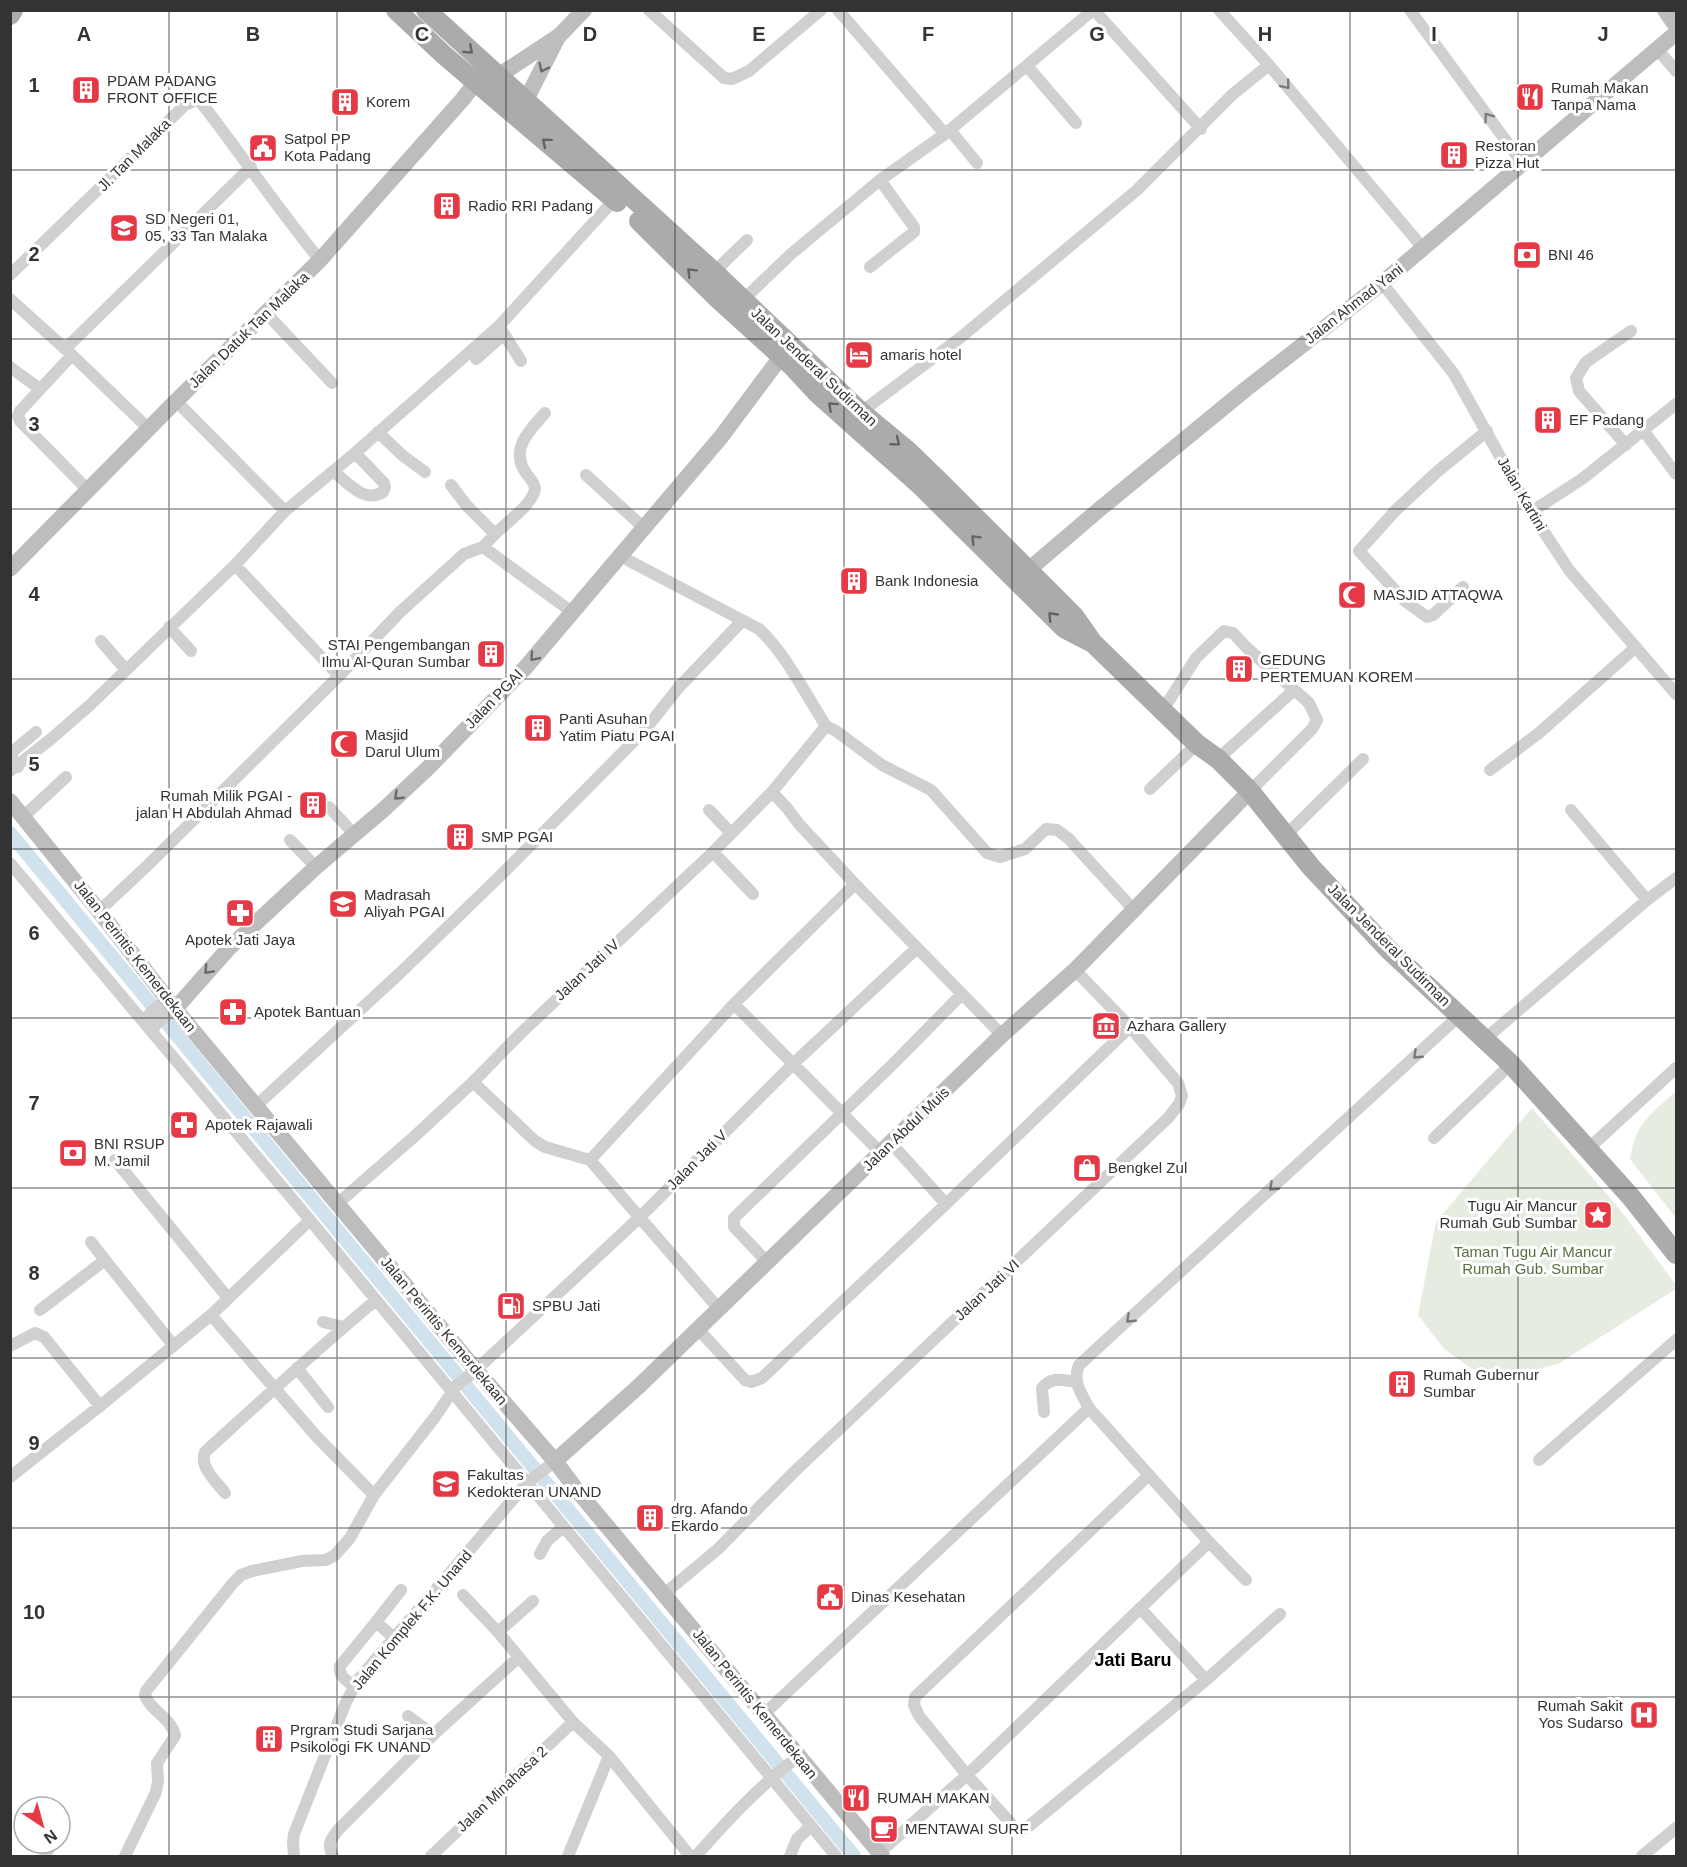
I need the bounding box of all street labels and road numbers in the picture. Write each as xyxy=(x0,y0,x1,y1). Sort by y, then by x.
street label: Jl. Tan Malaka xyxy=(94,114,174,194)
street label: Jalan Ahmad Yani xyxy=(1301,260,1406,347)
street label: Jalan Datuk Tan Malaka xyxy=(185,268,313,391)
street label: Jalan Jenderal Sudirman xyxy=(748,304,881,429)
street label: Jalan Kartini xyxy=(1494,454,1550,534)
street label: Jalan PGAI xyxy=(461,665,526,732)
street label: Jalan Perintis Kemerdekaan xyxy=(71,877,200,1035)
street label: Jalan Jenderal Sudirman xyxy=(1325,880,1454,1009)
street label: Jalan Jati IV xyxy=(551,936,622,1004)
street label: Jalan Abdul Muis xyxy=(859,1083,952,1174)
street label: Jalan Jati V xyxy=(663,1126,730,1193)
street label: Jalan Perintis Kemerdekaan xyxy=(378,1253,511,1408)
street label: Jalan Jati VI xyxy=(951,1256,1022,1324)
street label: Jalan Komplek F.K. Unand xyxy=(348,1547,475,1693)
street label: Jalan Perintis Kemerdekaan xyxy=(690,1625,821,1782)
street label: Jalan Minahasa 2 xyxy=(453,1742,550,1835)

